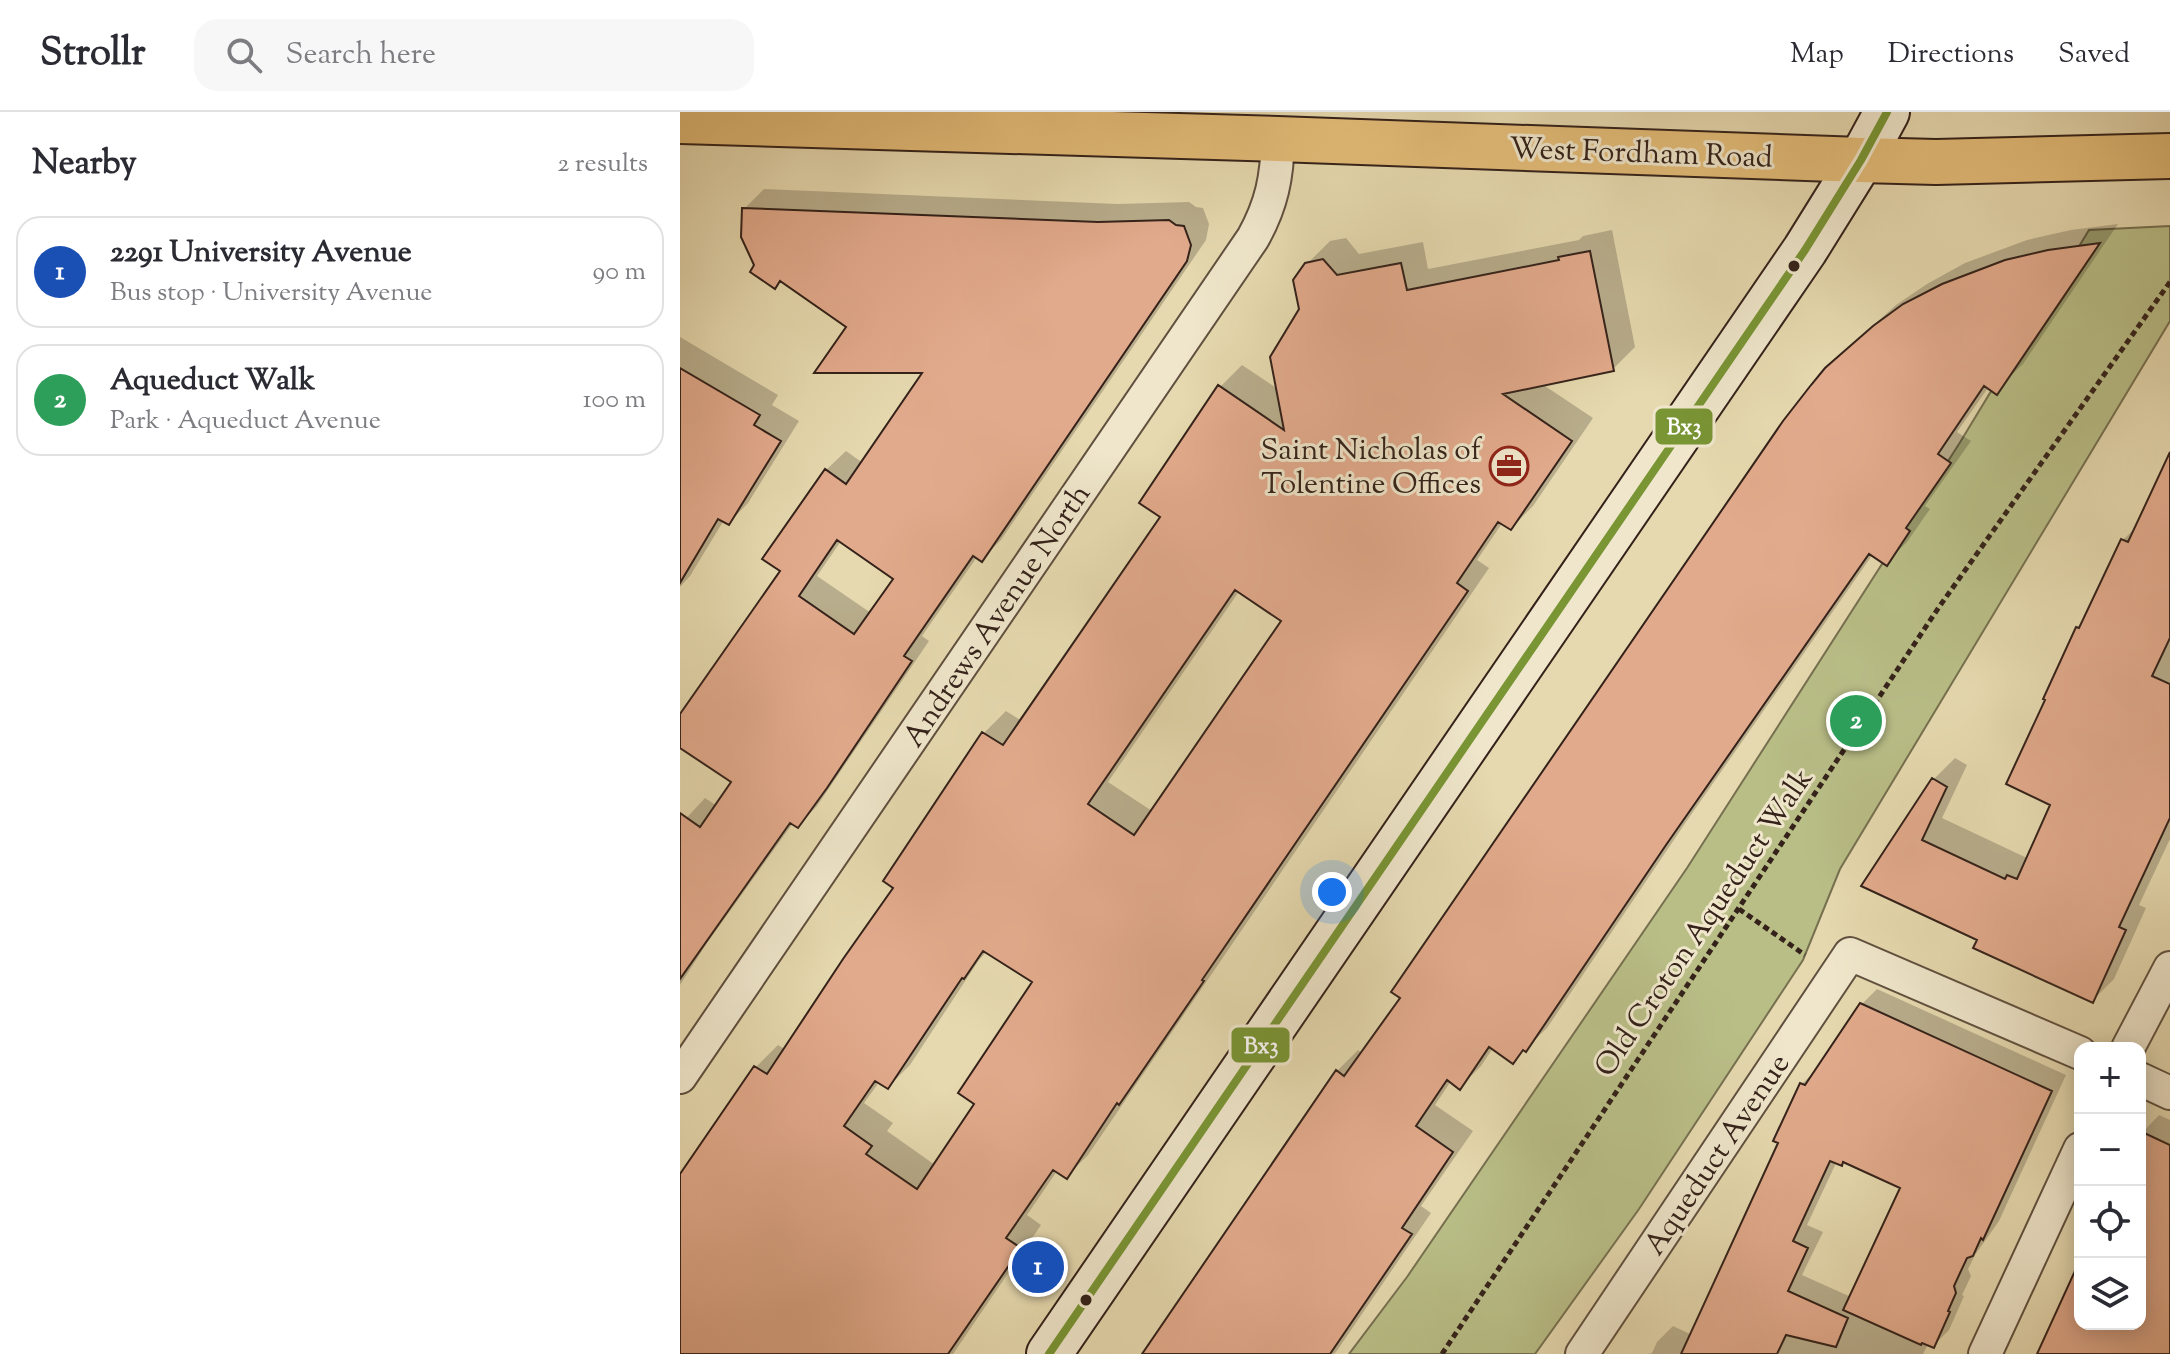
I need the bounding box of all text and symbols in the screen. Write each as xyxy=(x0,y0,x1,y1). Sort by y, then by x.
search box xyxy=(194,19,754,91)
text: Strollr xyxy=(40,28,146,82)
icon: search xyxy=(222,33,266,77)
text: Search here xyxy=(286,34,436,77)
text: Map xyxy=(1790,35,1844,75)
text: Directions xyxy=(1888,35,2014,75)
text: Saved xyxy=(2058,35,2130,75)
street label: West Fordham Road xyxy=(1508,128,1773,181)
text: Nearby xyxy=(32,140,137,189)
text: 2 results xyxy=(557,146,648,183)
text: 2291 University Avenue xyxy=(110,232,412,275)
text: 1 xyxy=(56,254,64,291)
text: 90 m xyxy=(593,254,646,291)
unlabelled marker xyxy=(1786,258,1802,274)
text: Bus stop · University Avenue xyxy=(110,275,432,312)
text: Aqueduct Walk xyxy=(110,360,315,403)
text: 2 xyxy=(54,382,66,419)
text: 100 m xyxy=(583,382,646,419)
text: Park · Aqueduct Avenue xyxy=(110,403,381,440)
line badge: Bx3 xyxy=(1654,407,1714,446)
text: Bx3 xyxy=(1667,413,1701,445)
place label: Saint Nicholas of Tolentine Offices xyxy=(1260,430,1483,507)
office icon: Saint Nicholas of Tolentine Offices xyxy=(1488,445,1530,487)
street label: Andrews Avenue North xyxy=(894,476,1103,757)
pin: 2 xyxy=(1830,691,1882,751)
street label: Old Croton Aqueduct Walk xyxy=(1585,760,1825,1086)
your location xyxy=(1312,872,1352,912)
line badge: Bx3 xyxy=(1230,1026,1291,1064)
text: Bx3 xyxy=(1244,1032,1278,1064)
map controls xyxy=(2074,1042,2146,1330)
button: + xyxy=(2074,1042,2146,1114)
street label: Aqueduct Avenue xyxy=(1635,1046,1802,1265)
button: − xyxy=(2074,1114,2146,1186)
button: locate xyxy=(2074,1186,2146,1258)
pin: 1 xyxy=(1012,1237,1064,1297)
button: layers xyxy=(2074,1258,2146,1330)
unlabelled marker xyxy=(1078,1292,1094,1308)

